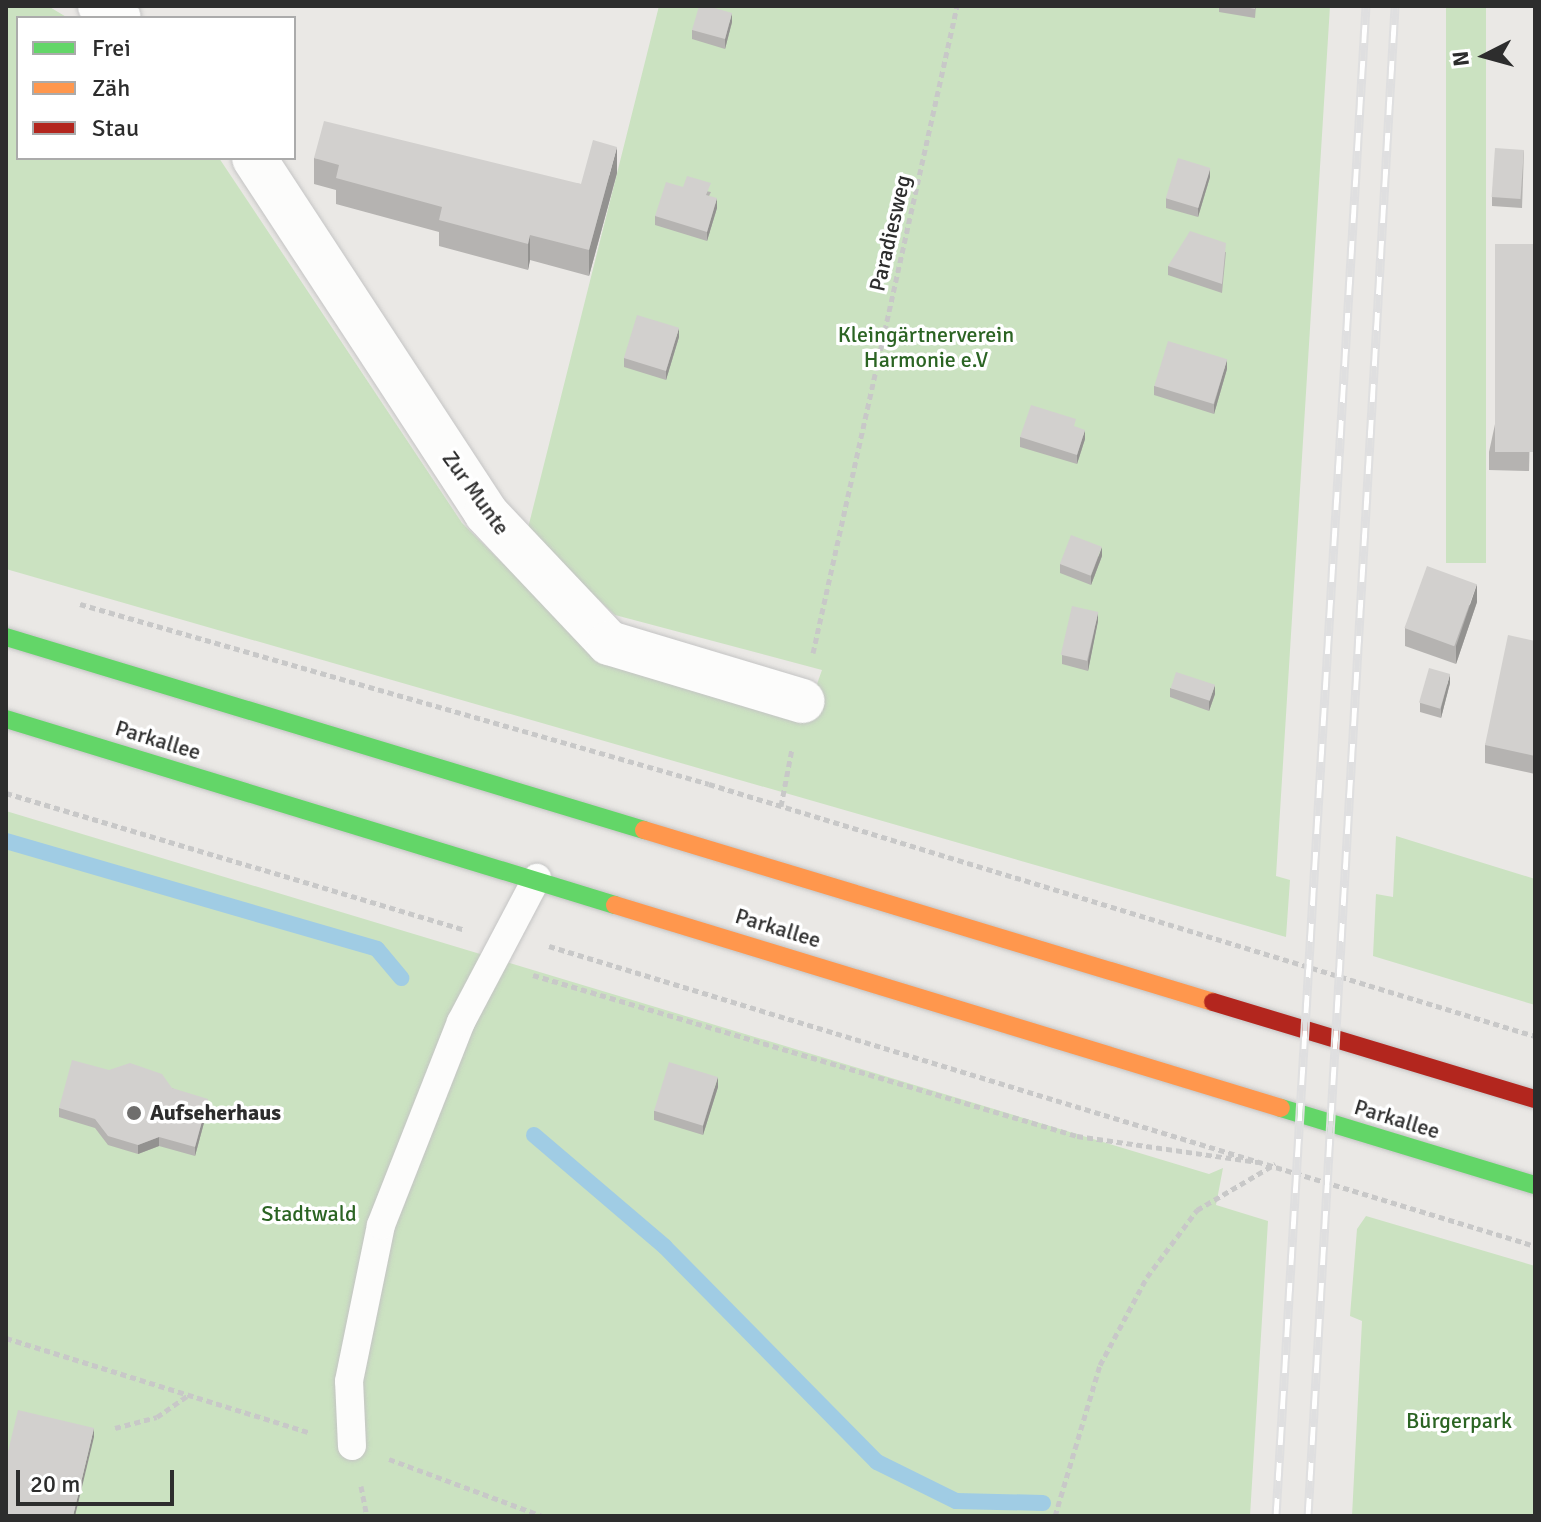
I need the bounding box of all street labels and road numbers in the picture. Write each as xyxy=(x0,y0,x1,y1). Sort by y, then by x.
street label: Paradiesweg xyxy=(864,172,916,294)
street label: Zur Munte xyxy=(437,446,515,540)
street label: Parkallee xyxy=(112,715,204,765)
street label: Parkallee xyxy=(732,903,824,953)
street label: Parkallee xyxy=(1351,1094,1443,1144)

